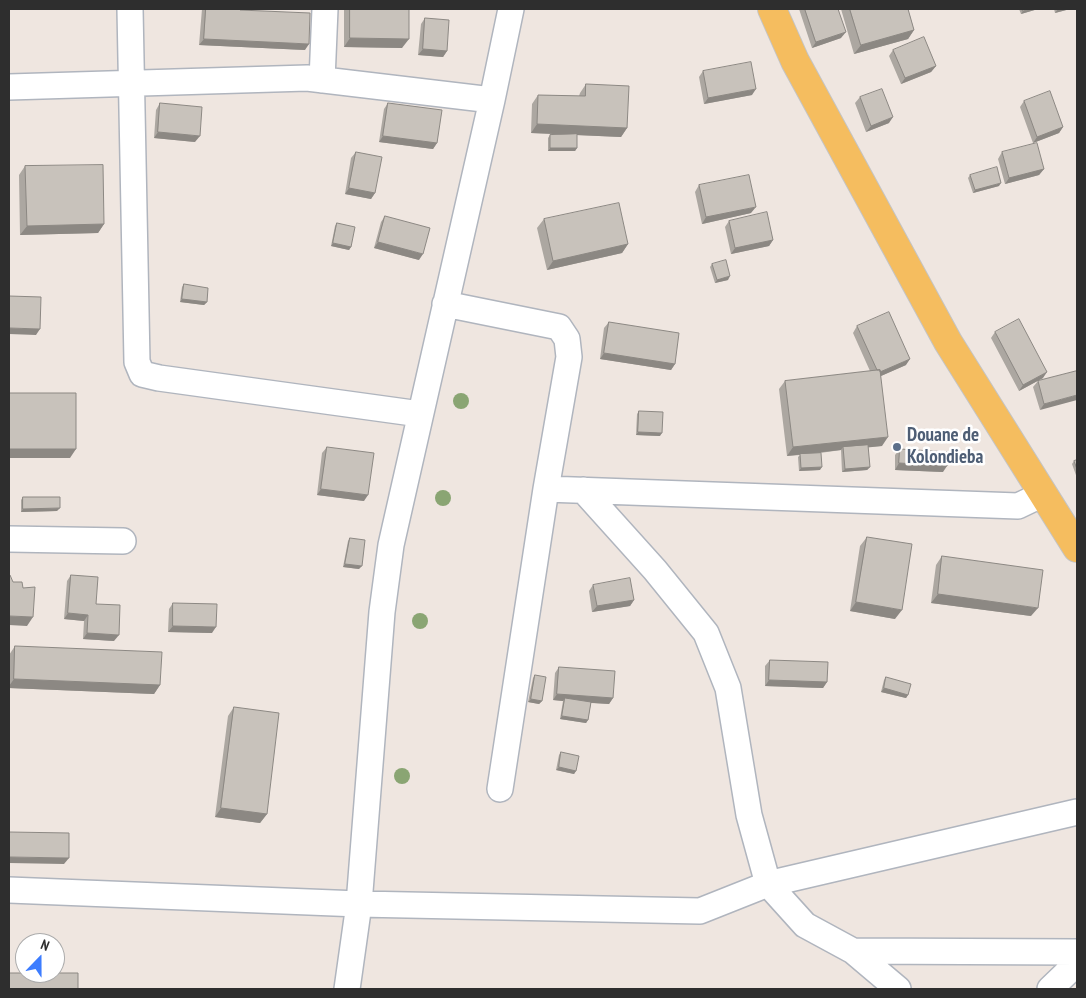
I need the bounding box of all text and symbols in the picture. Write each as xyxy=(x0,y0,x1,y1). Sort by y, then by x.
place label: Douane de Kolondieba xyxy=(907,425,983,469)
marker: Douane de Kolondieba xyxy=(891,441,903,453)
north arrow xyxy=(15,933,65,983)
text: N xyxy=(38,935,52,955)

